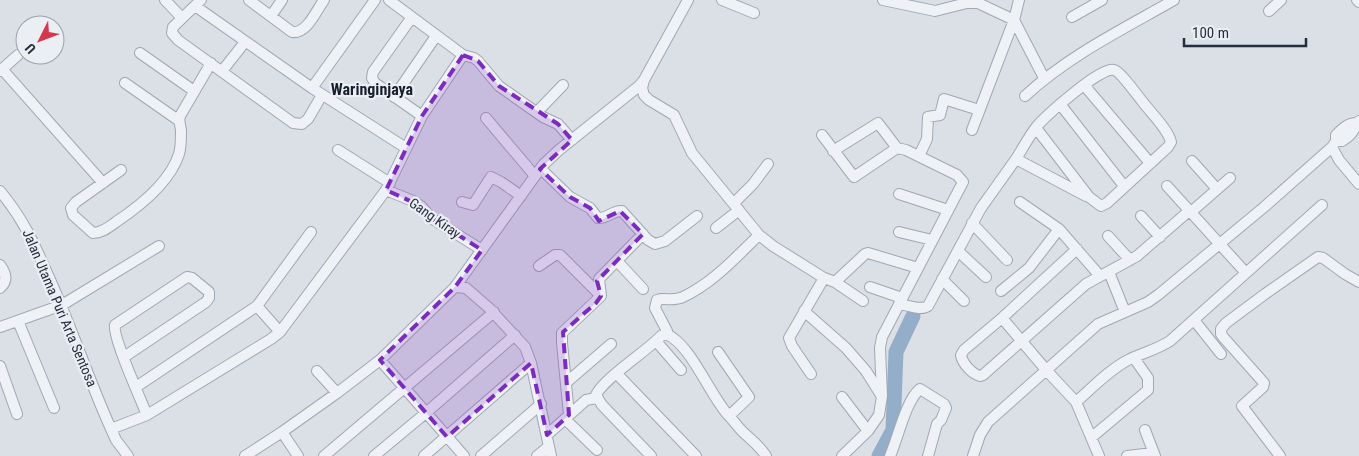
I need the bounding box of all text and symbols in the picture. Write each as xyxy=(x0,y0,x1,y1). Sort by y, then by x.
north arrow xyxy=(15,15,65,65)
scale bar xyxy=(1184,15,1306,47)
text: 100 m xyxy=(1192,24,1229,42)
text: U xyxy=(22,40,39,57)
district label: Waringinjaya xyxy=(331,80,414,99)
street label: Gang Kiray xyxy=(406,194,464,242)
street label: Jalan Utama Puri Arta Sentosa xyxy=(20,227,100,389)

